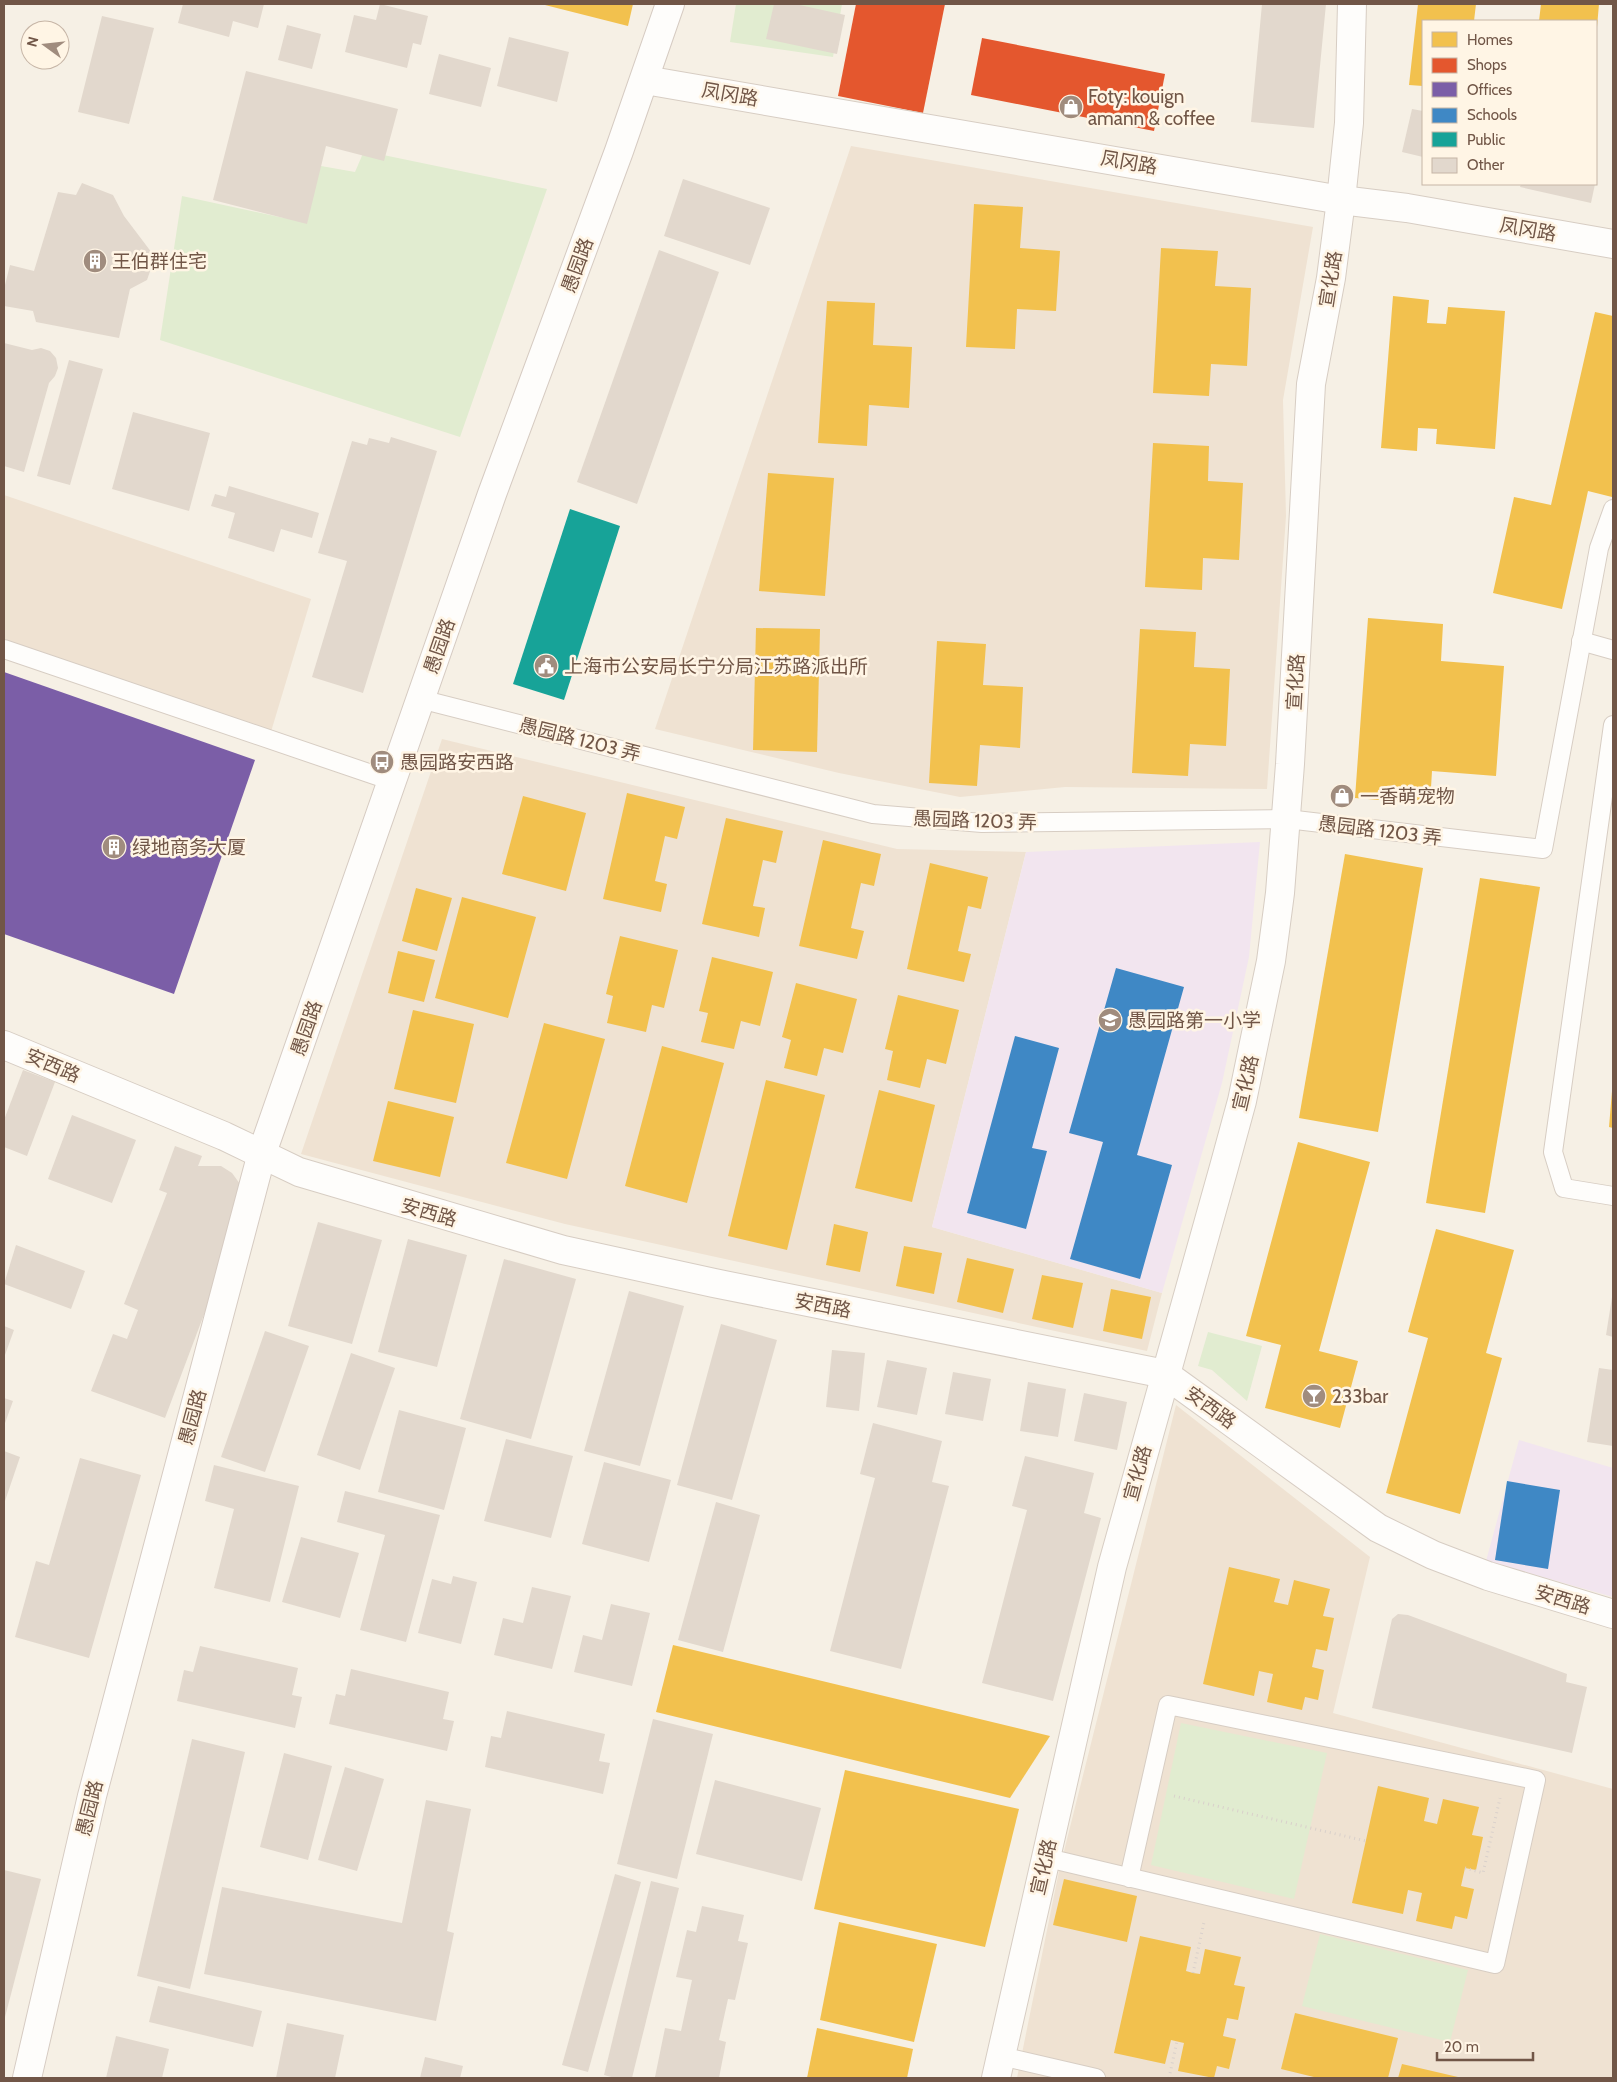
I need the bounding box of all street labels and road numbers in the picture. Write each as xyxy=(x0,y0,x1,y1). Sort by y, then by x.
street label: 凤冈路 xyxy=(700,78,760,111)
street label: 凤冈路 xyxy=(1099,146,1159,179)
street label: 凤冈路 xyxy=(1498,213,1558,246)
street label: 愚园路 xyxy=(557,234,598,296)
street label: 宣化路 xyxy=(1315,249,1346,309)
street label: 愚园路 xyxy=(419,615,460,677)
street label: 宣化路 xyxy=(1283,653,1308,711)
street label: 愚园路 1203 弄 xyxy=(517,713,643,766)
street label: 愚园路 1203 弄 xyxy=(912,807,1037,834)
street label: 愚园路 1203 弄 xyxy=(1317,812,1443,849)
street label: 愚园路 xyxy=(286,997,327,1059)
street label: 安西路 xyxy=(22,1044,84,1087)
street label: 宣化路 xyxy=(1228,1053,1263,1113)
street label: 安西路 xyxy=(398,1194,459,1231)
street label: 安西路 xyxy=(793,1289,853,1322)
street label: 安西路 xyxy=(1181,1381,1241,1433)
street label: 愚园路 xyxy=(174,1387,211,1448)
street label: 宣化路 xyxy=(1119,1443,1156,1504)
street label: 安西路 xyxy=(1532,1580,1593,1619)
street label: 愚园路 xyxy=(71,1778,108,1839)
street label: 宣化路 xyxy=(1026,1837,1061,1897)

